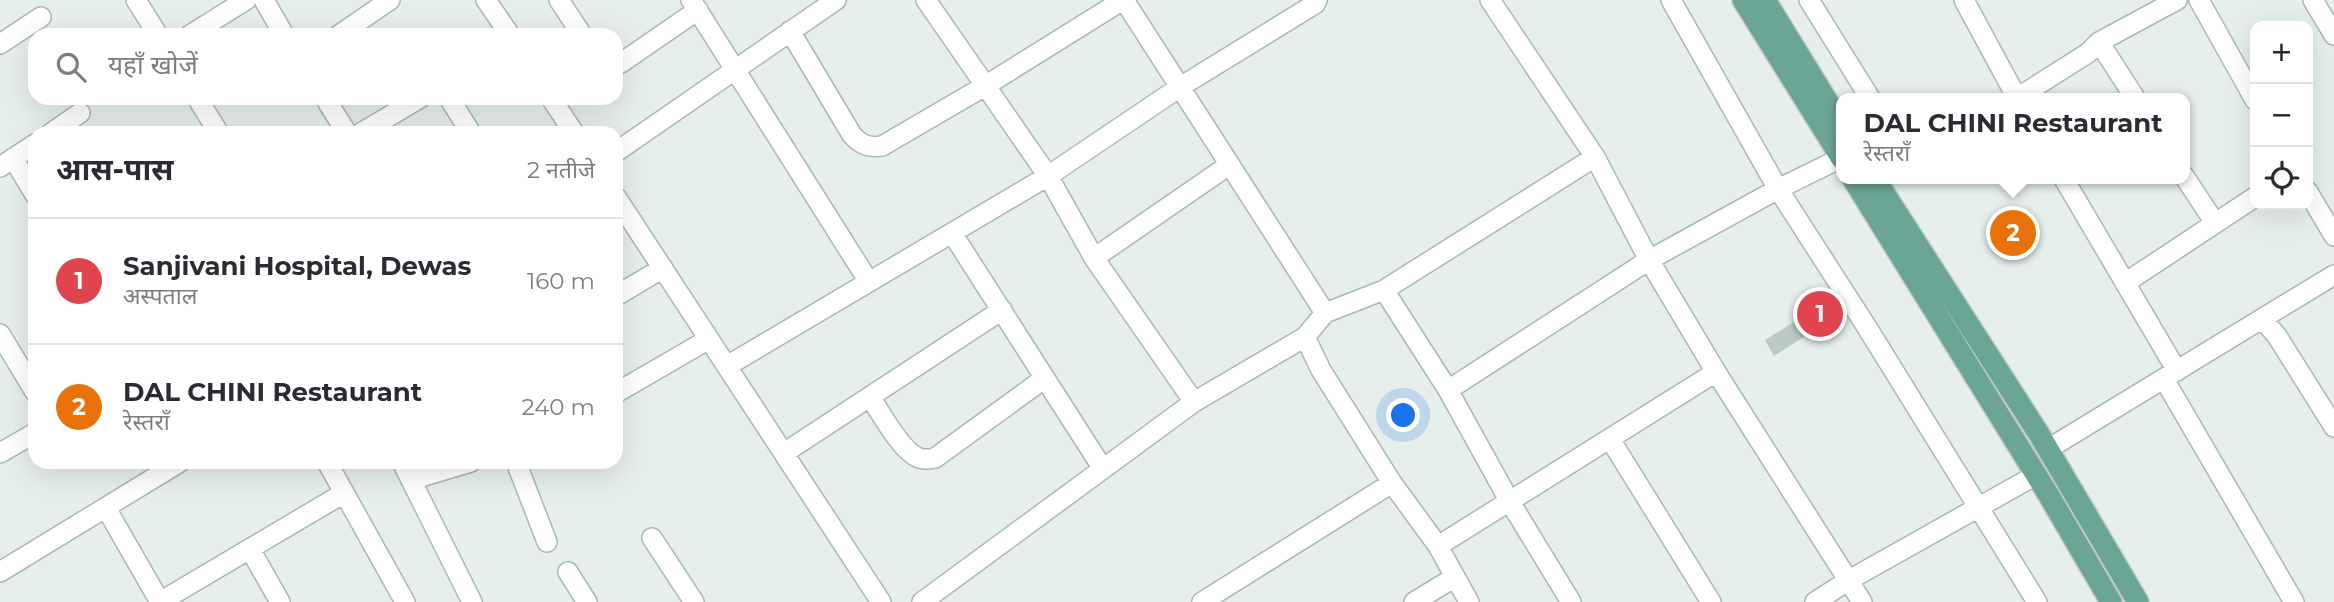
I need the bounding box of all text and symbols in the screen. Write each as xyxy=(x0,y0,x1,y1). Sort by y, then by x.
map controls xyxy=(2250,21,2313,210)
button: + xyxy=(2250,21,2313,84)
search box xyxy=(28,28,623,105)
icon: search xyxy=(52,48,90,86)
text: यहाँ खोजें xyxy=(108,49,198,81)
button: − xyxy=(2250,84,2313,147)
popup xyxy=(1836,93,2190,184)
text: DAL CHINI Restaurant xyxy=(1863,107,2163,139)
text: रेस्तराँ xyxy=(1863,139,1910,167)
button: locate xyxy=(2250,147,2313,210)
text: आस-पास xyxy=(56,151,174,188)
text: 2 नतीजे xyxy=(527,156,595,184)
pin: 2 xyxy=(1990,207,2036,259)
text: Sanjivani Hospital, Dewas xyxy=(123,250,471,282)
text: 1 xyxy=(74,267,84,295)
text: 160 m xyxy=(527,267,595,295)
text: अस्पताल xyxy=(123,282,197,310)
pin: 1 xyxy=(1797,288,1843,340)
text: DAL CHINI Restaurant xyxy=(123,376,422,408)
text: 2 xyxy=(72,393,86,421)
text: 240 m xyxy=(522,393,595,421)
your location xyxy=(1386,398,1420,432)
text: रेस्तराँ xyxy=(123,408,170,436)

